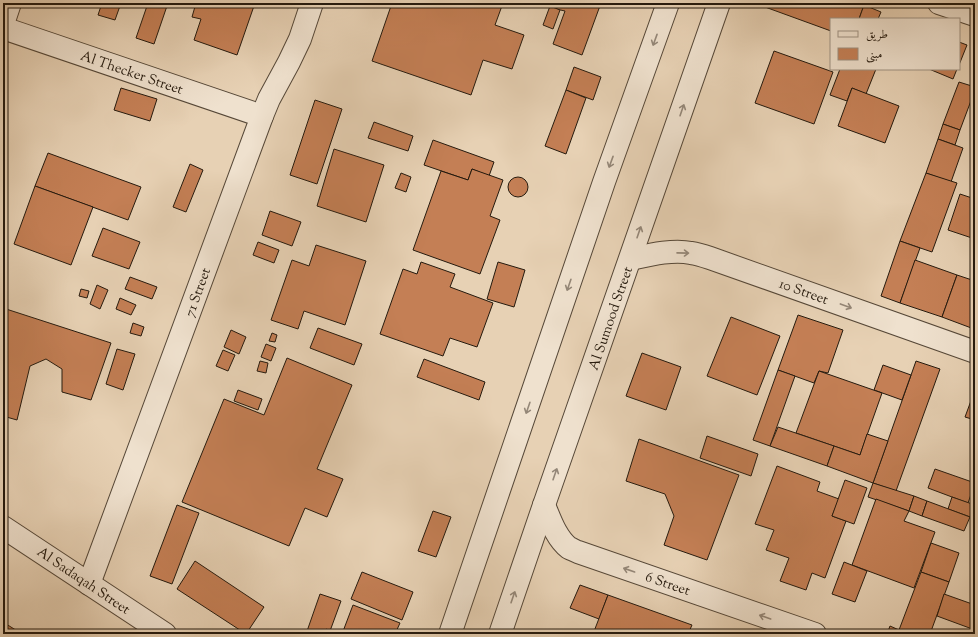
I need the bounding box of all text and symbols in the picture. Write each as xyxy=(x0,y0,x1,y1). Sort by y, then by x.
legend xyxy=(830,18,960,70)
text: طريق xyxy=(866,26,888,44)
one-way arrow xyxy=(650,33,658,45)
text: مبنى xyxy=(866,46,882,64)
street label: Al Thecker Street xyxy=(77,47,185,101)
one-way arrow xyxy=(679,103,686,116)
one-way arrow xyxy=(607,156,614,169)
one-way arrow xyxy=(636,227,644,239)
one-way arrow xyxy=(676,249,689,256)
street label: Al Sumood Street xyxy=(585,264,639,373)
street label: 71 Street xyxy=(181,265,217,320)
street label: 10 Street xyxy=(776,275,831,311)
one-way arrow xyxy=(565,279,573,291)
one-way arrow xyxy=(840,303,852,311)
one-way arrow xyxy=(523,402,531,414)
one-way arrow xyxy=(552,468,559,481)
street label: Al Sadaqah Street xyxy=(32,543,134,620)
one-way arrow xyxy=(623,565,635,573)
street label: 6 Street xyxy=(642,568,693,602)
one-way arrow xyxy=(509,591,517,603)
one-way arrow xyxy=(759,612,771,620)

